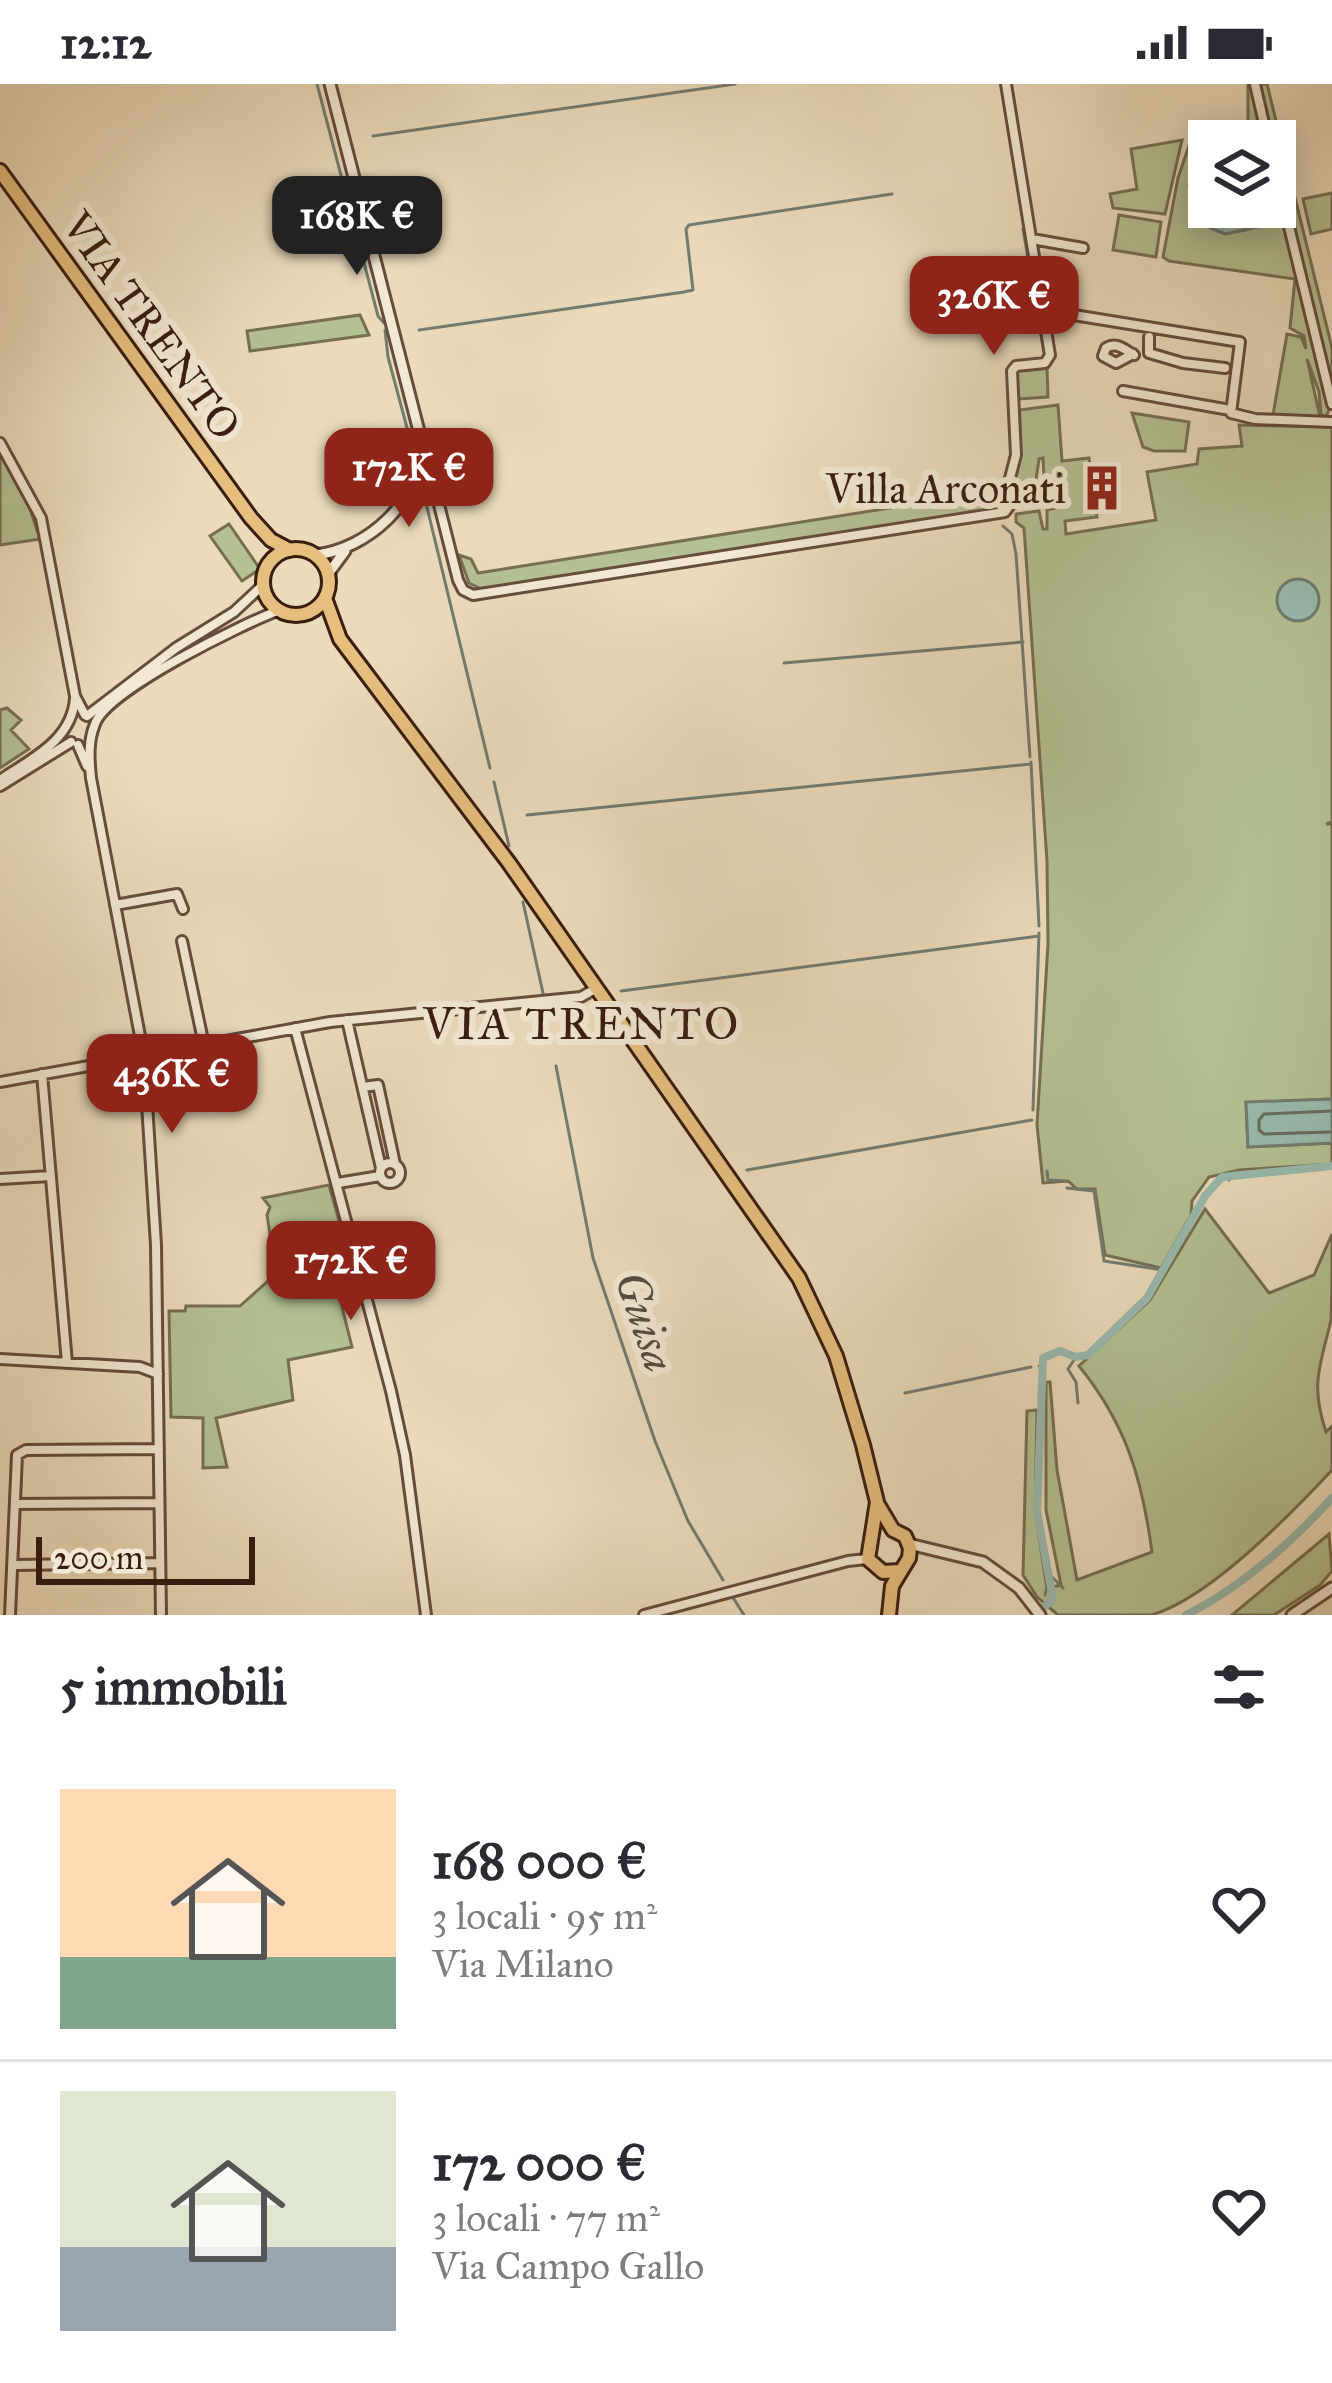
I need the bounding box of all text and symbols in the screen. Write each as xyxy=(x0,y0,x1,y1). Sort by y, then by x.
text: 12:12 xyxy=(60,15,151,70)
map controls xyxy=(1188,120,1296,228)
button: layers xyxy=(1188,120,1296,228)
pin: 168K € xyxy=(259,176,455,278)
text: 168K € xyxy=(299,191,415,239)
street label: VIA TRENTO xyxy=(50,201,251,450)
pin: 326K € xyxy=(896,256,1092,358)
text: 326K € xyxy=(937,271,1051,319)
pin: 172K € xyxy=(311,428,507,530)
text: 172K € xyxy=(351,443,467,491)
place label: Villa Arconati xyxy=(825,463,1066,515)
building icon: Villa Arconati xyxy=(1077,463,1127,513)
district label: VIA TRENTO xyxy=(422,996,741,1051)
pin: 436K € xyxy=(74,1034,270,1136)
text: 436K € xyxy=(113,1049,231,1097)
pin: 172K € xyxy=(253,1221,449,1323)
text: 172K € xyxy=(293,1236,409,1284)
water label: Guisa xyxy=(603,1264,688,1379)
scale bar xyxy=(36,1531,255,1584)
text: 200 m xyxy=(54,1538,144,1578)
icon: filters xyxy=(1206,1654,1272,1720)
text: 5 immobili xyxy=(60,1656,287,1718)
text: 168 000 € xyxy=(432,1830,647,1892)
icon: home xyxy=(156,1837,300,1981)
icon: heart xyxy=(1206,1876,1272,1942)
text: 3 locali · 95 m² xyxy=(432,1892,657,1940)
text: Via Milano xyxy=(432,1940,614,1988)
text: 172 000 € xyxy=(432,2132,646,2194)
icon: home xyxy=(156,2139,300,2283)
icon: heart xyxy=(1206,2178,1272,2244)
text: 3 locali · 77 m² xyxy=(432,2194,660,2242)
text: Via Campo Gallo xyxy=(432,2242,704,2290)

